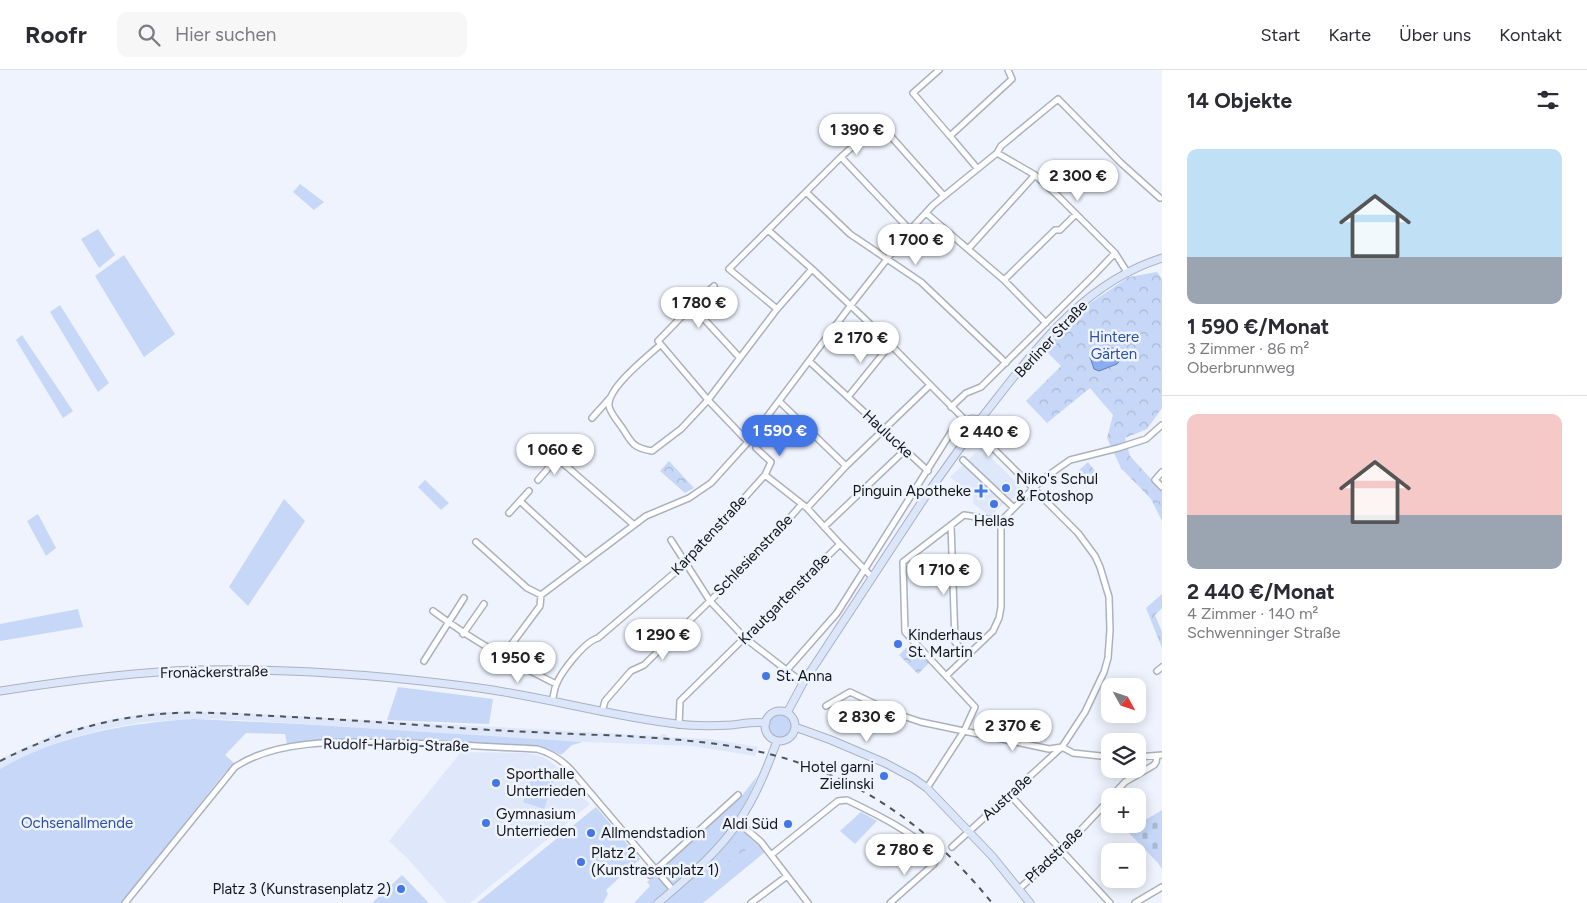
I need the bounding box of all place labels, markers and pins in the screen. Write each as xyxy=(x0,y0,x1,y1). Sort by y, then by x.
pin: 1 390 € xyxy=(811,114,903,156)
pin: 2 300 € xyxy=(1032,160,1124,202)
pin: 1 700 € xyxy=(870,224,962,266)
pin: 1 780 € xyxy=(653,286,745,329)
pin: 2 170 € xyxy=(815,322,907,364)
pin: 1 590 € xyxy=(734,414,826,457)
pin: 2 440 € xyxy=(943,416,1035,458)
pin: 1 060 € xyxy=(509,434,601,476)
place label: Niko's Schul & Fotoshop xyxy=(1016,470,1098,505)
place label: Pinguin Apotheke xyxy=(852,482,971,500)
marker: Niko's Schul & Fotoshop xyxy=(1000,482,1012,494)
marker: Pinguin Apotheke xyxy=(975,485,987,497)
marker: Hellas xyxy=(988,498,1000,510)
place label: Hellas xyxy=(974,512,1014,530)
pin: 1 710 € xyxy=(898,554,990,596)
pin: 1 290 € xyxy=(617,618,709,661)
place label: Kinderhaus St. Martin xyxy=(908,626,982,661)
marker: Kinderhaus St. Martin xyxy=(892,638,904,650)
pin: 1 950 € xyxy=(472,642,564,684)
place label: St. Anna xyxy=(776,667,832,685)
marker: St. Anna xyxy=(760,670,772,682)
pin: 2 830 € xyxy=(821,700,913,743)
pin: 2 370 € xyxy=(967,710,1059,752)
place label: Hotel garni Zielinski xyxy=(800,758,874,793)
place label: Sporthalle Unterrieden xyxy=(506,765,586,800)
marker: Hotel garni Zielinski xyxy=(878,770,890,782)
marker: Sporthalle Unterrieden xyxy=(490,777,502,789)
place label: Gymnasium Unterrieden xyxy=(496,805,576,840)
place label: Aldi Süd xyxy=(722,815,778,833)
marker: Gymnasium Unterrieden xyxy=(480,817,492,829)
marker: Aldi Süd xyxy=(782,818,794,830)
place label: Allmendstadion xyxy=(601,824,705,842)
marker: Allmendstadion xyxy=(585,827,597,839)
pin: 2 780 € xyxy=(859,834,951,876)
place label: Platz 2 (Kunstrasenplatz 1) xyxy=(591,844,719,879)
marker: Platz 2 (Kunstrasenplatz 1) xyxy=(575,856,587,868)
place label: Platz 3 (Kunstrasenplatz 2) xyxy=(212,880,391,898)
marker: Platz 3 (Kunstrasenplatz 2) xyxy=(395,883,407,895)

